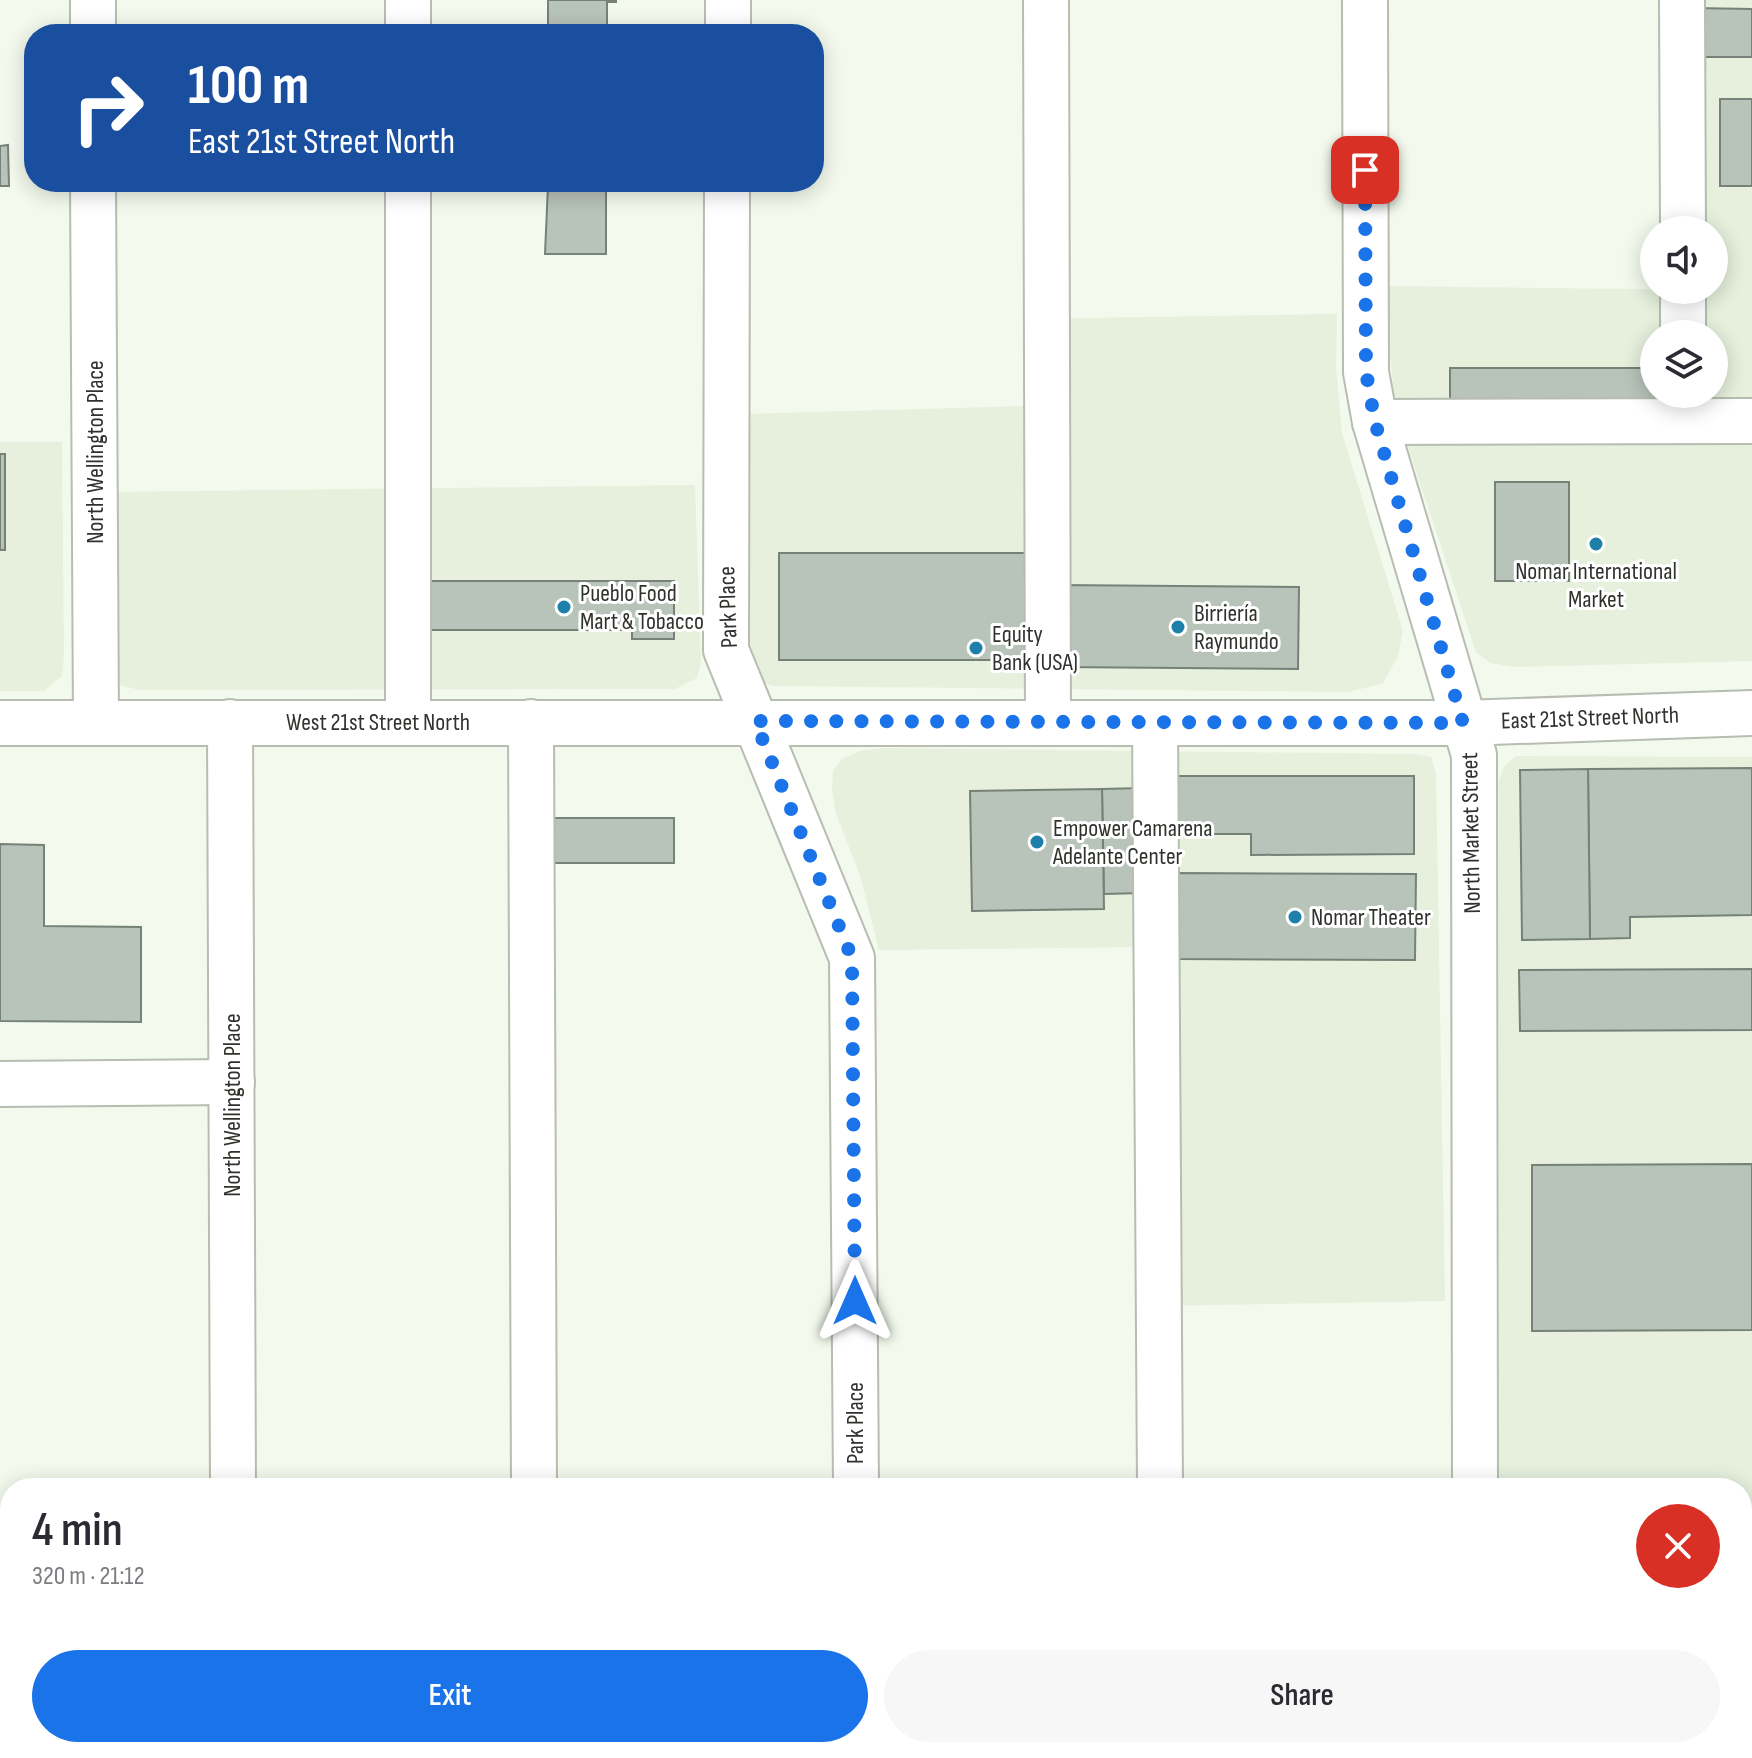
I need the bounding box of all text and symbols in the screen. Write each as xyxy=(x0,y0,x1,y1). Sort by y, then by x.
text: 100 m xyxy=(188,53,309,120)
icon: right xyxy=(56,56,160,160)
text: East 21st Street North xyxy=(188,121,455,164)
pin xyxy=(1331,136,1399,204)
icon: arrive xyxy=(1343,148,1387,192)
map controls xyxy=(1640,216,1728,408)
button: sound xyxy=(1640,216,1728,304)
button: layers xyxy=(1640,320,1728,408)
street label: North Wellington Place xyxy=(81,360,110,544)
marker: Nomar International Market xyxy=(1587,535,1605,553)
place label: Nomar International Market xyxy=(1515,557,1677,614)
street label: Park Place xyxy=(712,566,744,648)
place label: Pueblo Food Mart & Tobacco xyxy=(580,579,704,636)
marker: Pueblo Food Mart & Tobacco xyxy=(555,598,573,616)
place label: Birriería Raymundo xyxy=(1194,599,1279,656)
marker: Birriería Raymundo xyxy=(1169,618,1187,636)
place label: Equity Bank (USA) xyxy=(992,620,1078,677)
marker: Equity Bank (USA) xyxy=(967,639,985,657)
street label: East 21st Street North xyxy=(1501,700,1679,736)
street label: West 21st Street North xyxy=(286,708,470,737)
street label: North Market Street xyxy=(1455,752,1487,914)
place label: Empower Camarena Adelante Center xyxy=(1052,814,1213,871)
marker: Empower Camarena Adelante Center xyxy=(1028,833,1046,851)
place label: Nomar Theater xyxy=(1311,903,1431,932)
marker: Nomar Theater xyxy=(1286,908,1304,926)
street label: North Wellington Place xyxy=(218,1013,247,1197)
position arrow xyxy=(813,1259,897,1343)
street label: Park Place xyxy=(841,1382,870,1464)
text: 4 min xyxy=(32,1502,123,1559)
button: close xyxy=(1636,1504,1720,1588)
text: 320 m · 21:12 xyxy=(32,1561,144,1592)
button: Exit xyxy=(32,1650,868,1742)
button: Share xyxy=(884,1650,1720,1742)

